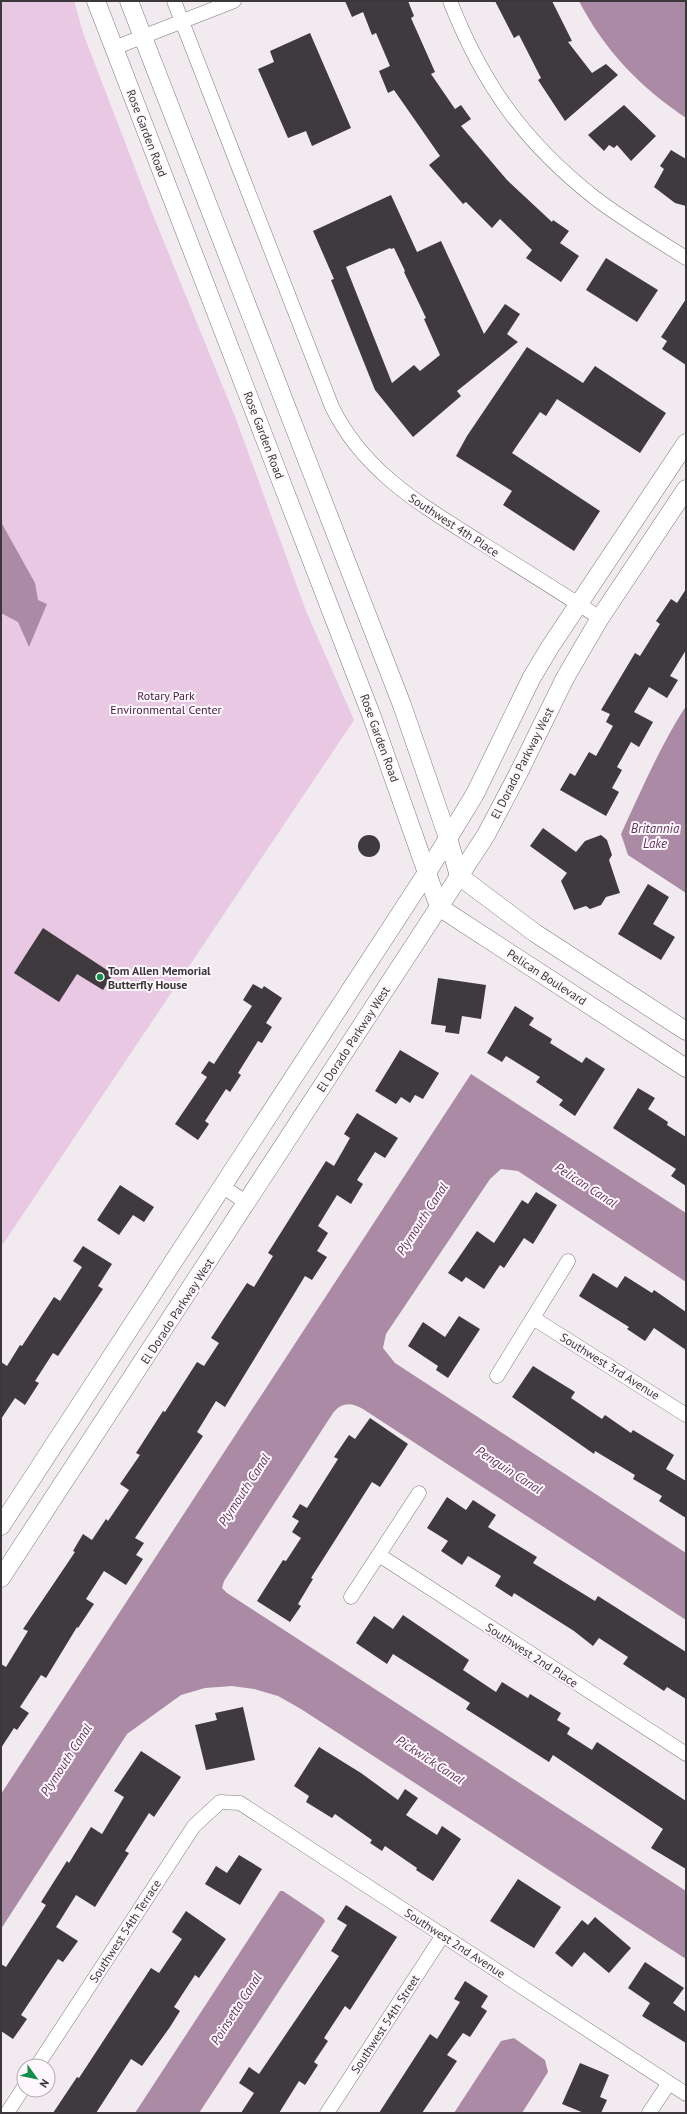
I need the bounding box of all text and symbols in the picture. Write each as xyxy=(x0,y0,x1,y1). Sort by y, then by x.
street label: Rose Garden Road xyxy=(123,87,171,179)
street label: Rose Garden Road xyxy=(240,389,288,481)
street label: Southwest 4th Place xyxy=(406,490,502,560)
park label: Rotary Park Environmental Center xyxy=(110,688,222,717)
street label: Rose Garden Road xyxy=(357,692,403,784)
street label: El Dorado Parkway West xyxy=(487,705,557,821)
water label: Britannia Lake xyxy=(631,820,680,852)
street label: Pelican Boulevard xyxy=(504,946,590,1008)
place label: Tom Allen Memorial Butterfly House xyxy=(108,963,211,992)
marker: Tom Allen Memorial Butterfly House xyxy=(95,972,105,982)
street label: El Dorado Parkway West xyxy=(313,983,393,1095)
water label: Pelican Canal xyxy=(552,1159,621,1212)
water label: Plymouth Canal xyxy=(392,1179,452,1258)
street label: El Dorado Parkway West xyxy=(137,1255,217,1367)
street label: Southwest 3rd Avenue xyxy=(558,1329,662,1403)
water label: Penguin Canal xyxy=(472,1442,546,1498)
water label: Plymouth Canal xyxy=(214,1450,274,1529)
street label: Southwest 2nd Place xyxy=(483,1620,581,1690)
water label: Plymouth Canal xyxy=(36,1720,96,1799)
water label: Pickwick Canal xyxy=(393,1732,468,1789)
street label: Southwest 54th Terrace xyxy=(86,1877,164,1985)
street label: Southwest 2nd Avenue xyxy=(402,1905,508,1981)
water label: Poinsetta Canal xyxy=(206,1969,266,2048)
street label: Southwest 54th Street xyxy=(348,1972,422,2076)
north arrow xyxy=(16,2058,56,2098)
text: N xyxy=(37,2077,52,2090)

